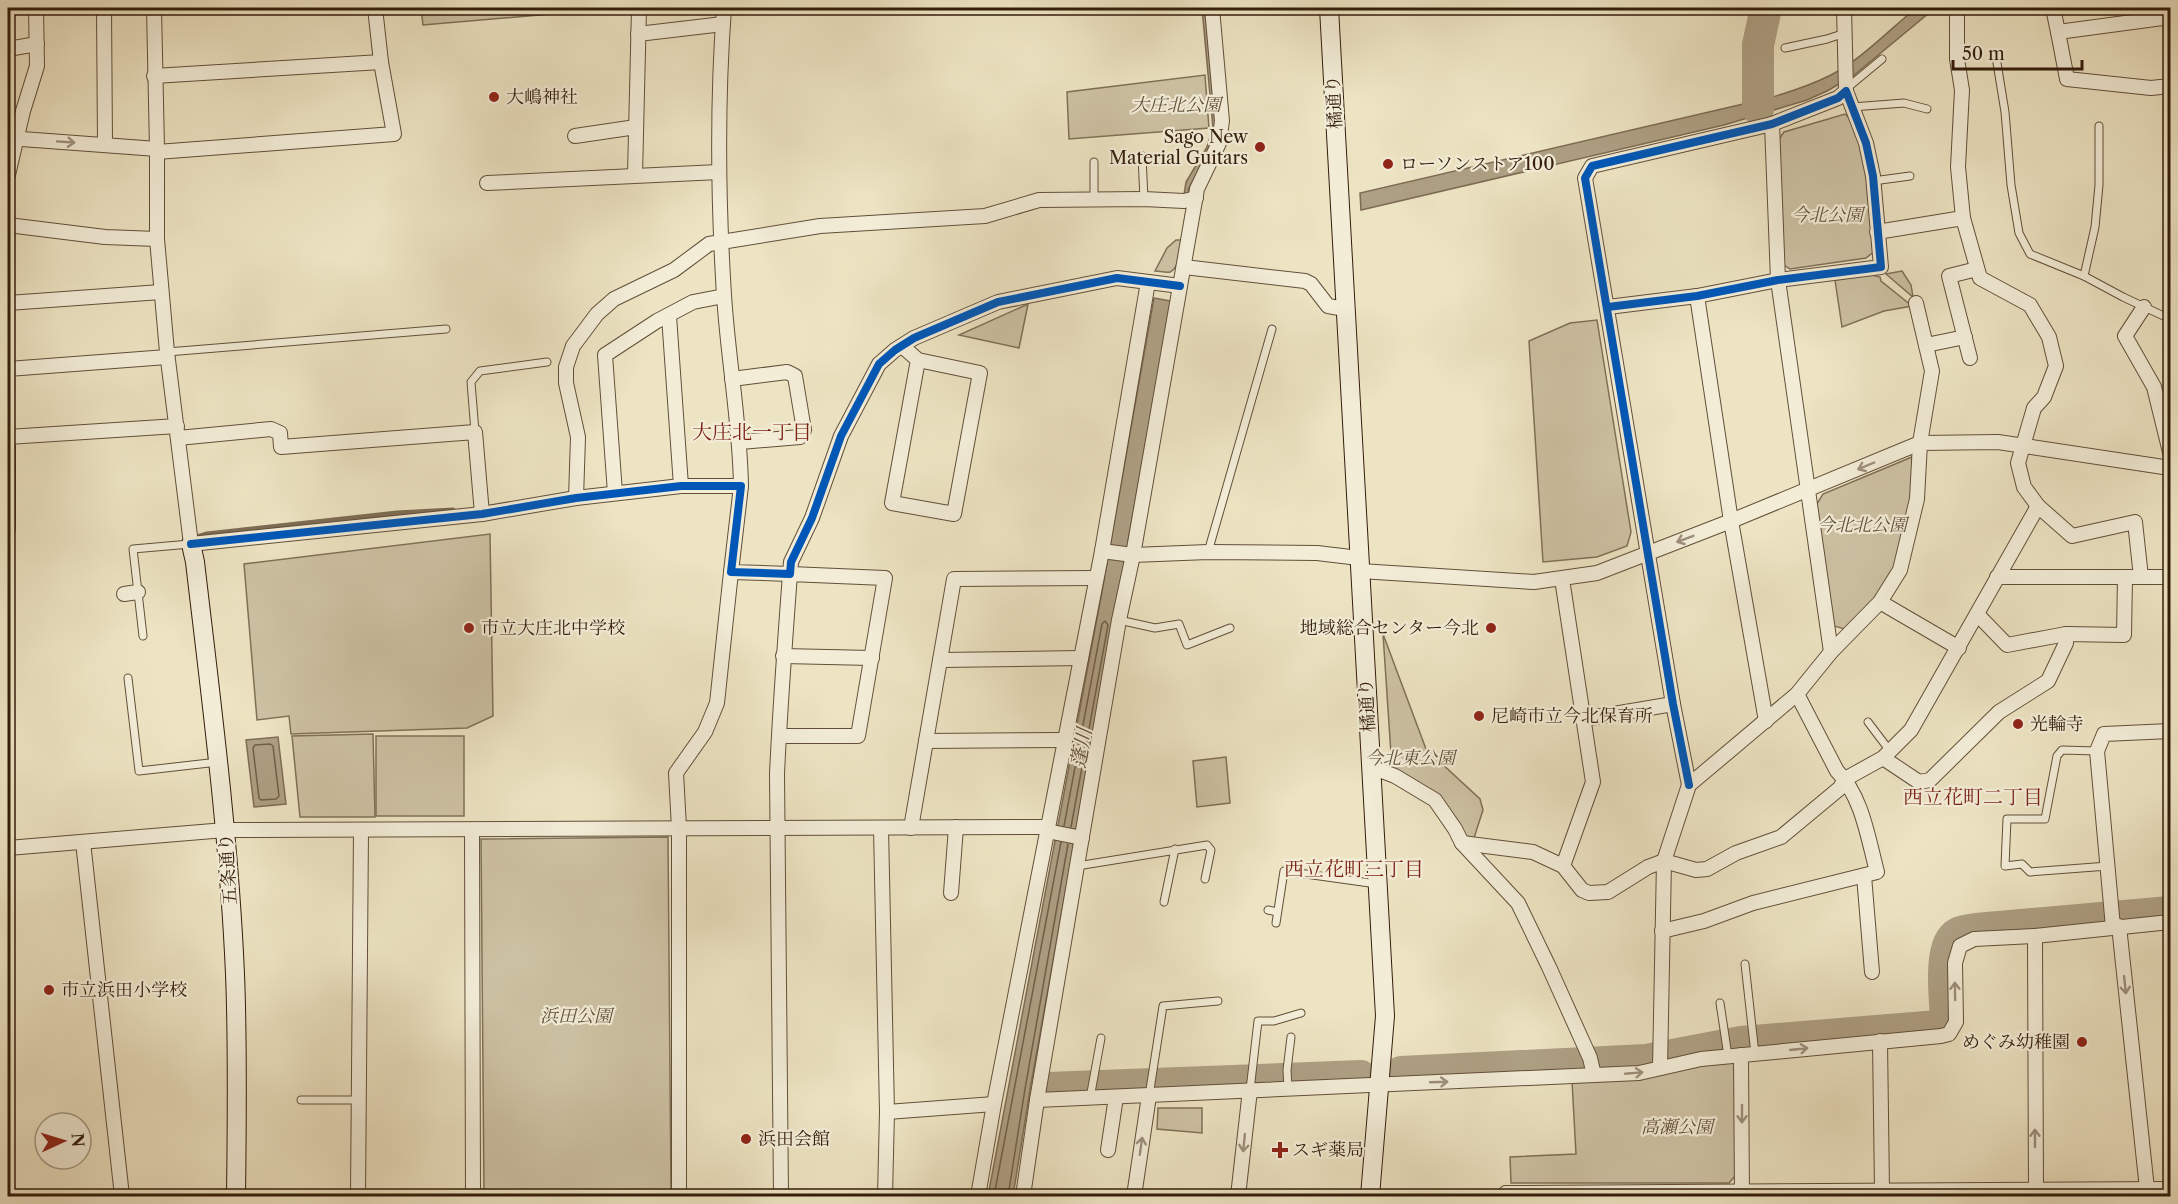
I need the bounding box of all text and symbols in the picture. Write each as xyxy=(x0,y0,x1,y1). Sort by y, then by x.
scale bar xyxy=(1953,33,2082,71)
text: 50 m xyxy=(1962,43,2005,65)
street label: 橘通り xyxy=(1322,74,1346,130)
place label: 大嶋神社 xyxy=(506,86,578,108)
marker: 大嶋神社 xyxy=(487,90,501,104)
park label: 大庄北公園 xyxy=(1131,94,1224,116)
place label: Sago New Material Guitars xyxy=(1109,126,1249,169)
one-way arrow xyxy=(55,137,75,148)
marker: Sago New Material Guitars xyxy=(1253,140,1267,154)
place label: ローソンストア100 xyxy=(1400,153,1555,175)
marker: ローソンストア100 xyxy=(1381,157,1395,171)
park label: 今北公園 xyxy=(1791,204,1866,226)
district label: 大庄北一丁目 xyxy=(692,420,812,444)
one-way arrow xyxy=(1857,461,1876,472)
park label: 今北北公園 xyxy=(1817,514,1910,536)
one-way arrow xyxy=(1676,534,1695,545)
place label: 市立大庄北中学校 xyxy=(481,617,625,639)
place label: 地域総合センター今北 xyxy=(1300,617,1479,639)
marker: 市立大庄北中学校 xyxy=(462,621,476,635)
marker: 地域総合センター今北 xyxy=(1484,621,1498,635)
street label: 橘通り xyxy=(1355,677,1379,733)
place label: 尼崎市立今北保育所 xyxy=(1491,705,1653,727)
marker: 尼崎市立今北保育所 xyxy=(1472,709,1486,723)
place label: 光輪寺 xyxy=(2030,713,2084,735)
marker: 光輪寺 xyxy=(2011,717,2025,731)
water label: 蓬川 xyxy=(1066,724,1097,770)
park label: 今北東公園 xyxy=(1365,747,1458,769)
district label: 西立花町二丁目 xyxy=(1903,785,2043,809)
street label: 五条通り xyxy=(215,832,241,906)
district label: 西立花町三丁目 xyxy=(1284,857,1424,881)
one-way arrow xyxy=(2120,974,2131,994)
place label: 市立浜田小学校 xyxy=(61,979,187,1001)
one-way arrow xyxy=(1950,982,1961,1002)
marker: 市立浜田小学校 xyxy=(42,983,56,997)
park label: 浜田公園 xyxy=(540,1005,615,1027)
place label: めぐみ幼稚園 xyxy=(1962,1031,2070,1053)
marker: めぐみ幼稚園 xyxy=(2075,1035,2089,1049)
one-way arrow xyxy=(1789,1043,1809,1054)
one-way arrow xyxy=(1623,1067,1643,1078)
one-way arrow xyxy=(1428,1076,1448,1087)
one-way arrow xyxy=(1736,1103,1747,1123)
north arrow xyxy=(33,1111,93,1171)
park label: 高瀬公園 xyxy=(1641,1116,1716,1138)
place label: 浜田会館 xyxy=(758,1128,830,1150)
one-way arrow xyxy=(2029,1129,2041,1149)
text: N xyxy=(68,1132,88,1148)
marker: 浜田会館 xyxy=(739,1132,753,1146)
one-way arrow xyxy=(1238,1133,1249,1153)
one-way arrow xyxy=(1136,1137,1147,1157)
place label: スギ薬局 xyxy=(1292,1139,1364,1161)
marker: スギ薬局 xyxy=(1273,1143,1287,1157)

